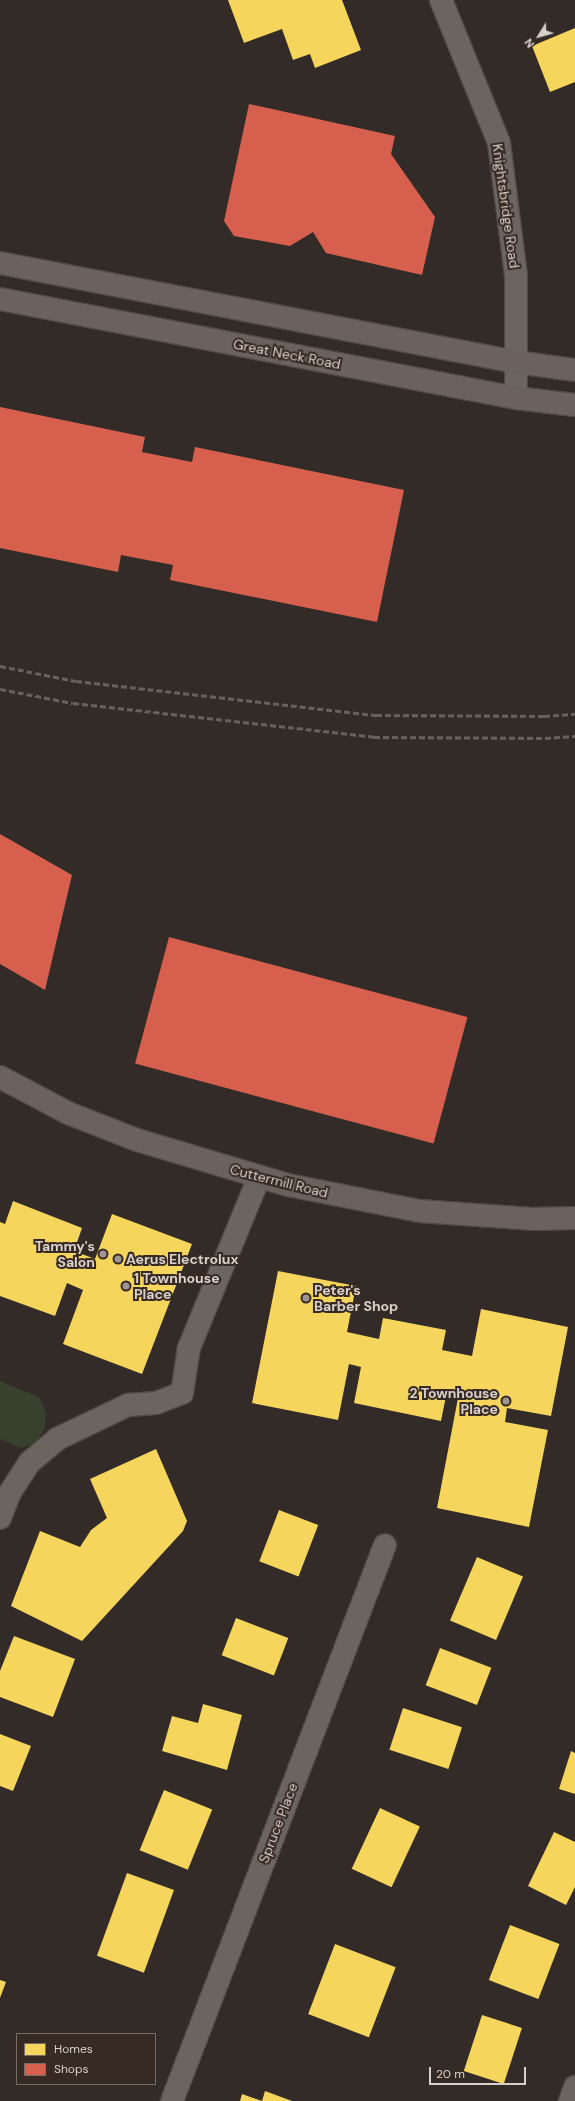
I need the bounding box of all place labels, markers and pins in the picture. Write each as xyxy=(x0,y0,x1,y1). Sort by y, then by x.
place label: Tammy's Salon xyxy=(35,1238,95,1270)
marker: Tammy's Salon xyxy=(98,1249,108,1259)
place label: Aerus Electrolux xyxy=(126,1251,238,1267)
marker: Aerus Electrolux xyxy=(113,1254,123,1264)
place label: 1 Townhouse Place xyxy=(134,1270,220,1302)
marker: 1 Townhouse Place xyxy=(121,1281,131,1291)
place label: Peter's Barber Shop xyxy=(314,1282,398,1314)
marker: Peter's Barber Shop xyxy=(301,1293,311,1303)
place label: 2 Townhouse Place xyxy=(409,1385,498,1418)
marker: 2 Townhouse Place xyxy=(501,1396,511,1406)

